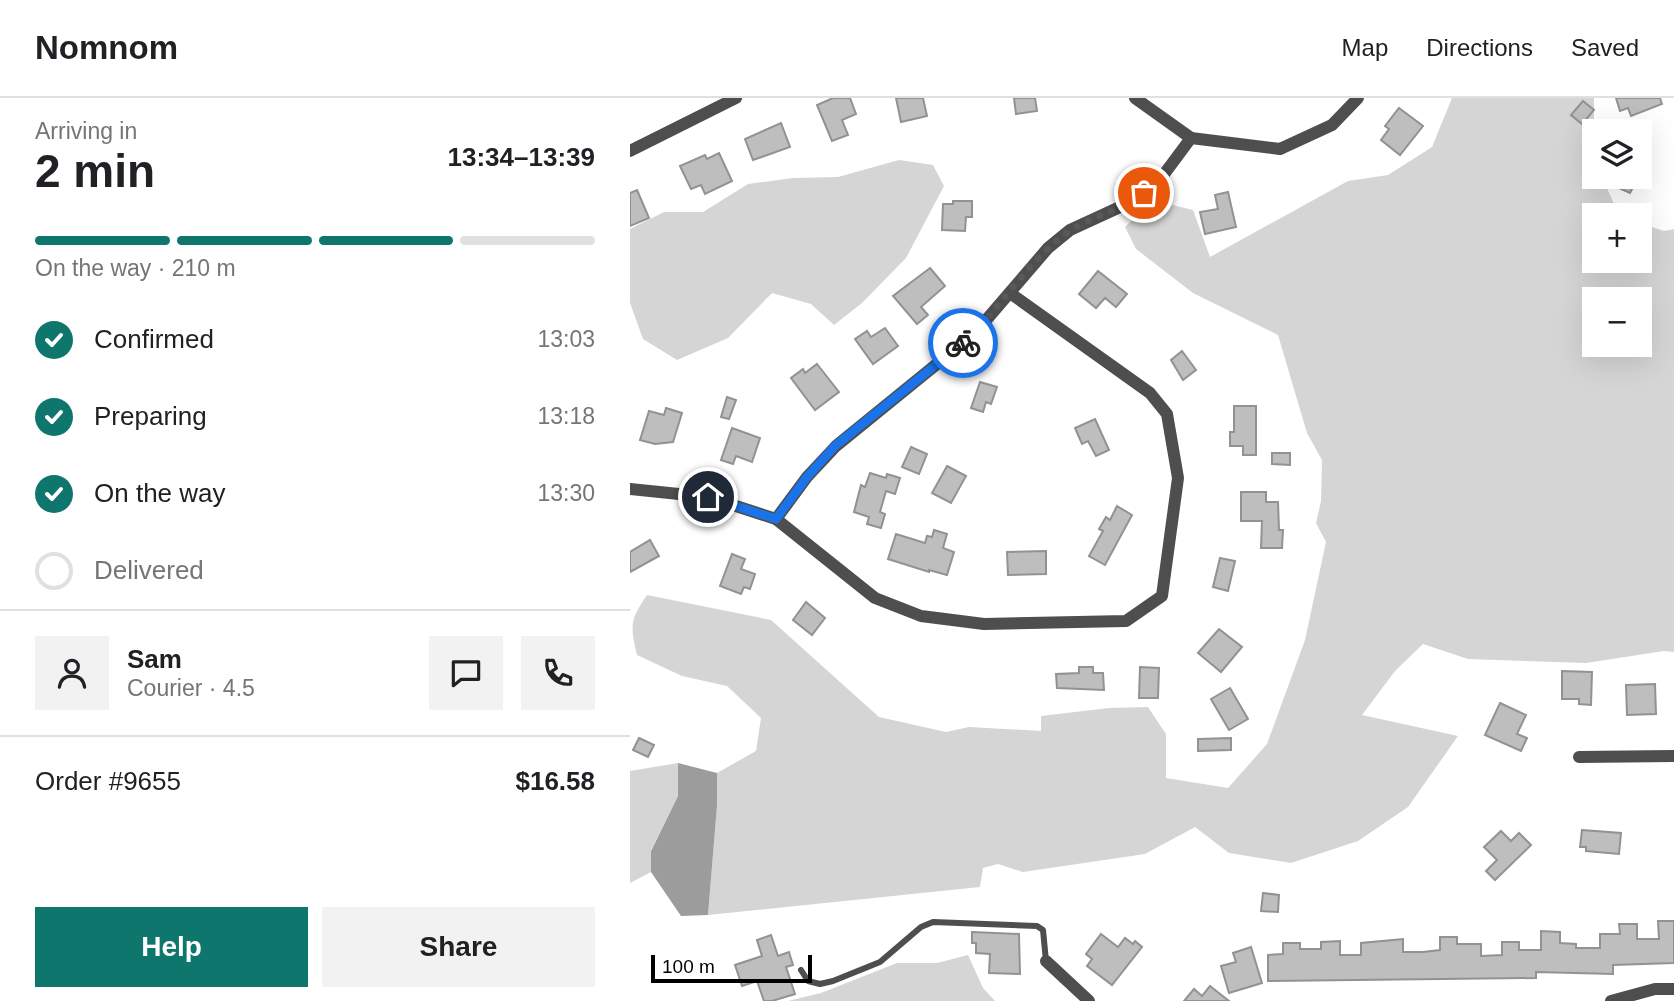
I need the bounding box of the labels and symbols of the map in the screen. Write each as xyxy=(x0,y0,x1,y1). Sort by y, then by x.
pin xyxy=(1114,163,1174,223)
courier xyxy=(928,308,998,378)
pin xyxy=(678,467,738,527)
scale bar xyxy=(651,952,812,984)

